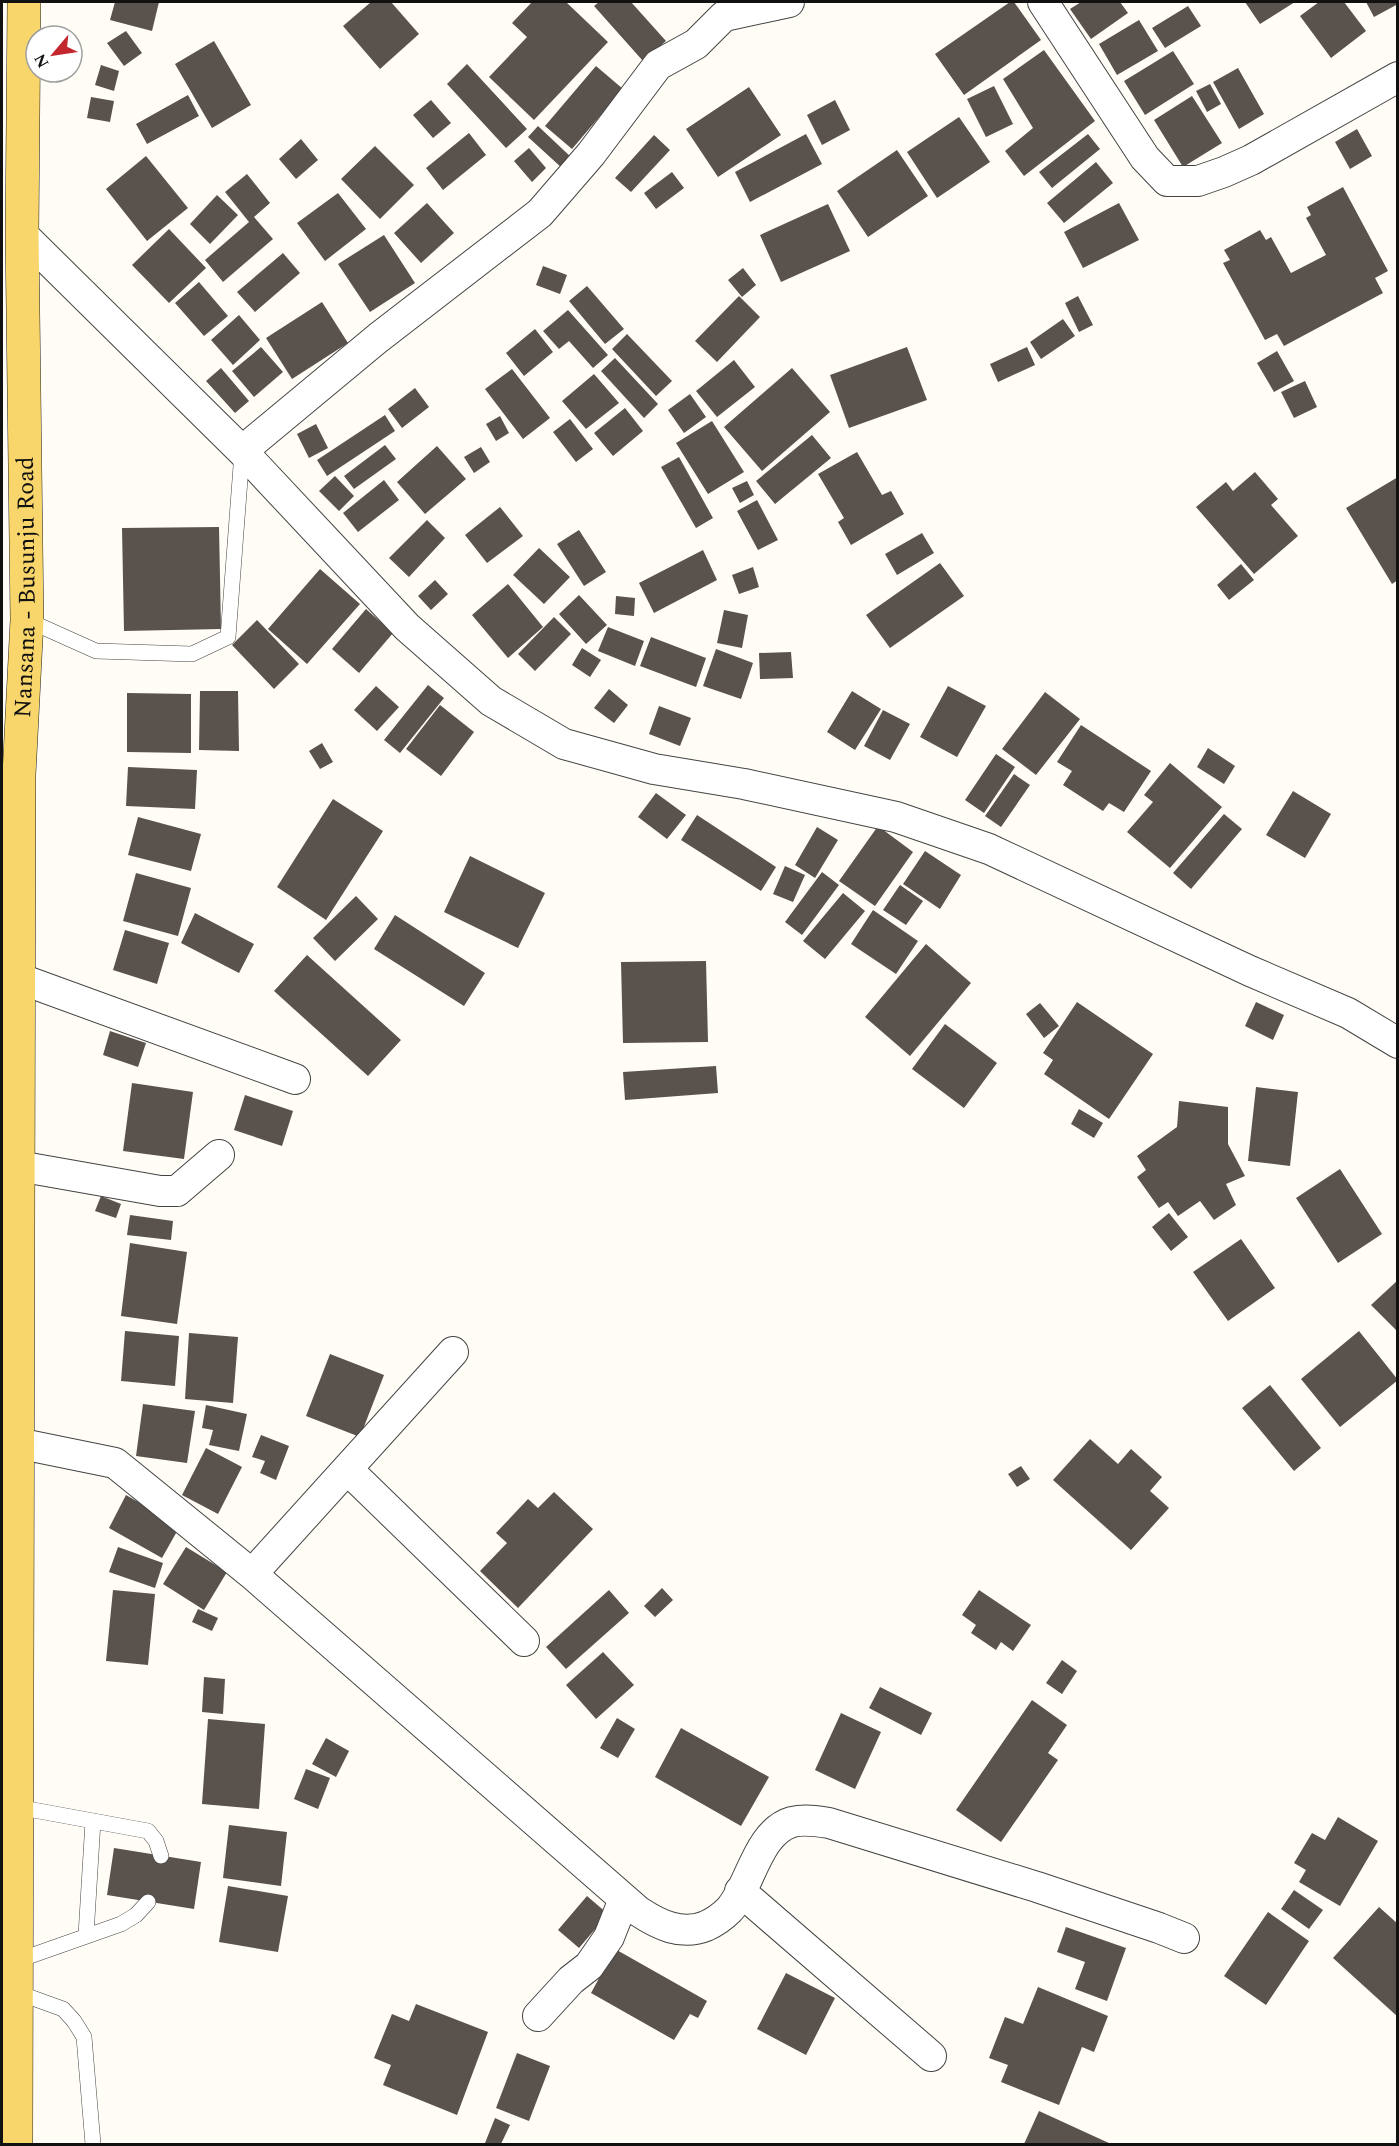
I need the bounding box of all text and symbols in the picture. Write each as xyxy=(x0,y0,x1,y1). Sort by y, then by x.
north arrow xyxy=(24,24,84,84)
text: N xyxy=(28,49,55,72)
street label: Nansana - Busunju Road xyxy=(5,456,46,719)

